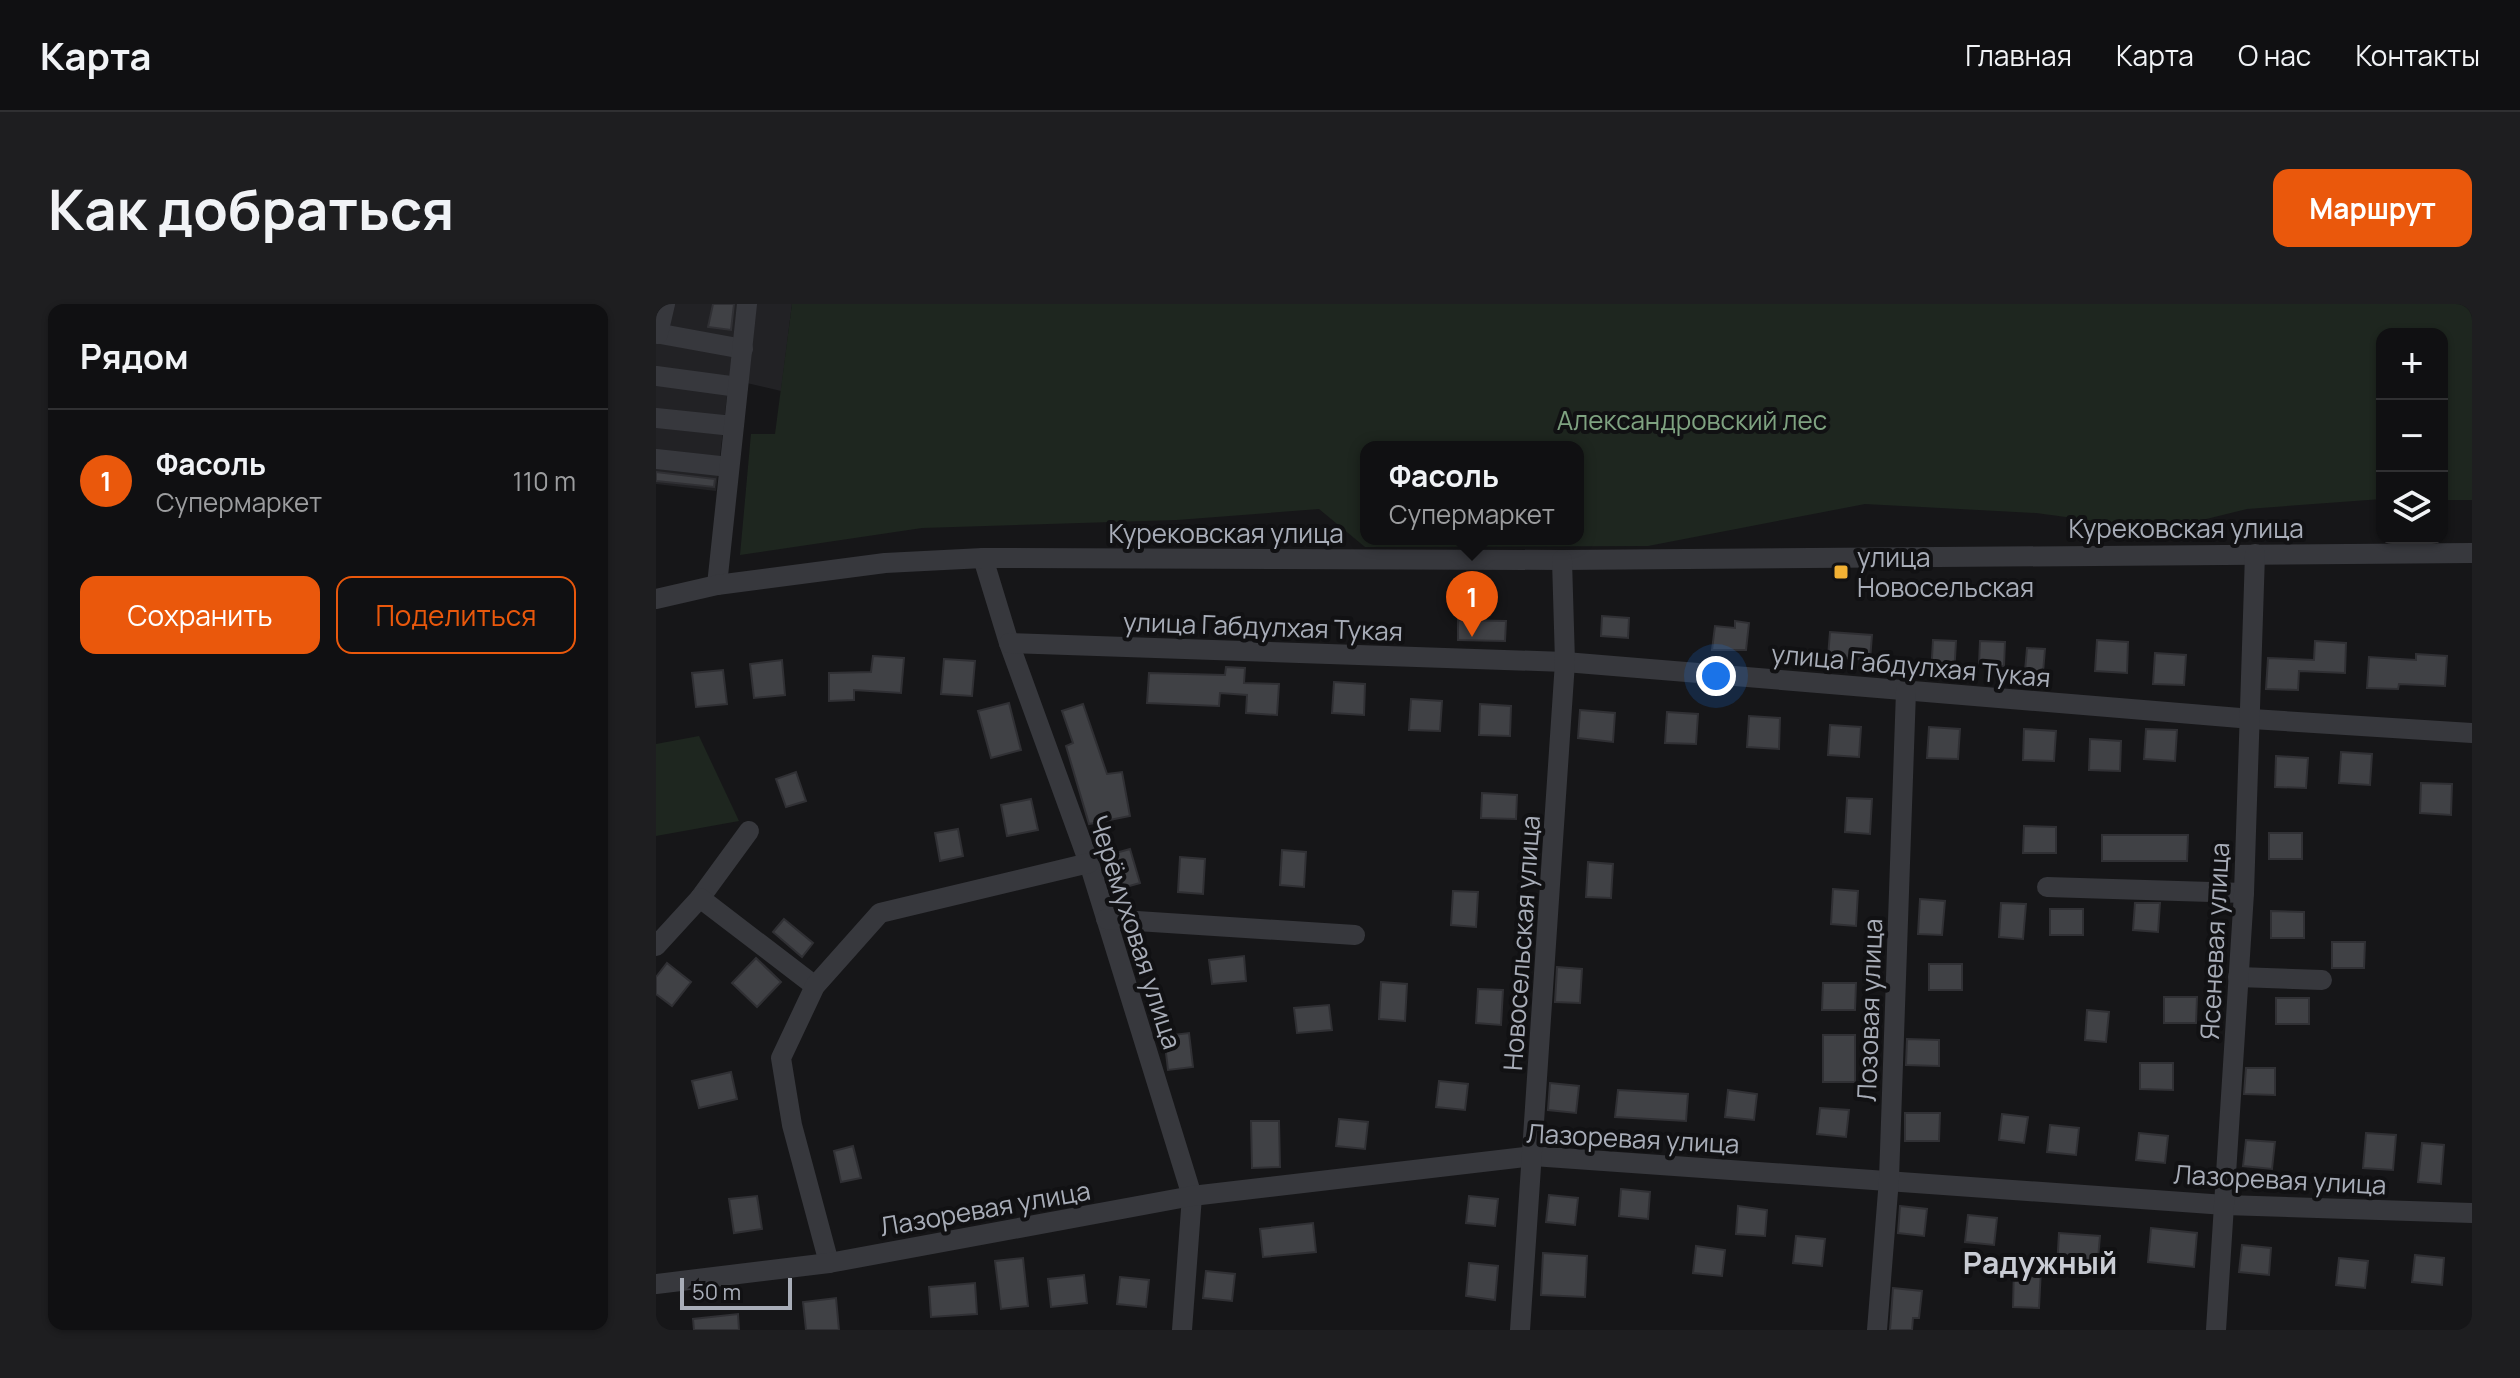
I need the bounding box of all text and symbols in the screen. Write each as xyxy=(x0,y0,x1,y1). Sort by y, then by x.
text: Карта xyxy=(40,29,152,81)
text: Главная xyxy=(1965,36,2072,74)
text: Карта xyxy=(2116,36,2194,74)
text: О нас xyxy=(2238,36,2311,74)
text: Контакты xyxy=(2355,36,2480,74)
button: Маршрут xyxy=(2273,169,2472,247)
text: Как добраться xyxy=(48,170,454,247)
map controls xyxy=(2376,328,2448,544)
button: + xyxy=(2376,328,2448,400)
text: Рядом xyxy=(80,333,189,379)
button: − xyxy=(2376,400,2448,472)
park label: Александровский лес xyxy=(1557,402,1827,438)
popup xyxy=(1360,441,1584,545)
text: Фасоль xyxy=(156,443,266,484)
text: Фасоль xyxy=(1389,455,1499,496)
text: 1 xyxy=(100,463,112,499)
text: 110 m xyxy=(513,463,576,499)
button: layers xyxy=(2376,472,2448,544)
text: Супермаркет xyxy=(156,484,322,520)
text: Супермаркет xyxy=(1389,496,1555,532)
street label: Курековская улица xyxy=(2068,510,2304,546)
street label: Курековская улица xyxy=(1108,515,1344,551)
place label: улица Новосельская xyxy=(1857,539,2034,605)
marker: улица Новосельская xyxy=(1832,563,1850,581)
pin: 1 xyxy=(1446,571,1498,637)
button: Сохранить xyxy=(80,576,320,654)
button: Поделиться xyxy=(336,576,576,654)
street label: улица Габдулхая Тукая xyxy=(1122,603,1404,649)
street label: улица Габдулхая Тукая xyxy=(1770,635,2052,695)
your location xyxy=(1696,656,1736,696)
street label: Черёмуховая улица xyxy=(1081,810,1191,1054)
street label: Новосельская улица xyxy=(1494,814,1548,1072)
street label: Ясеневая улица xyxy=(2191,841,2237,1041)
street label: Лозовая улица xyxy=(1848,918,1890,1102)
street label: Лазоревая улица xyxy=(1526,1114,1740,1162)
street label: Лазоревая улица xyxy=(2173,1155,2387,1203)
street label: Лазоревая улица xyxy=(877,1172,1093,1244)
district label: Радужный xyxy=(1963,1242,2117,1283)
scale bar xyxy=(680,1274,792,1310)
text: 50 m xyxy=(692,1277,741,1307)

